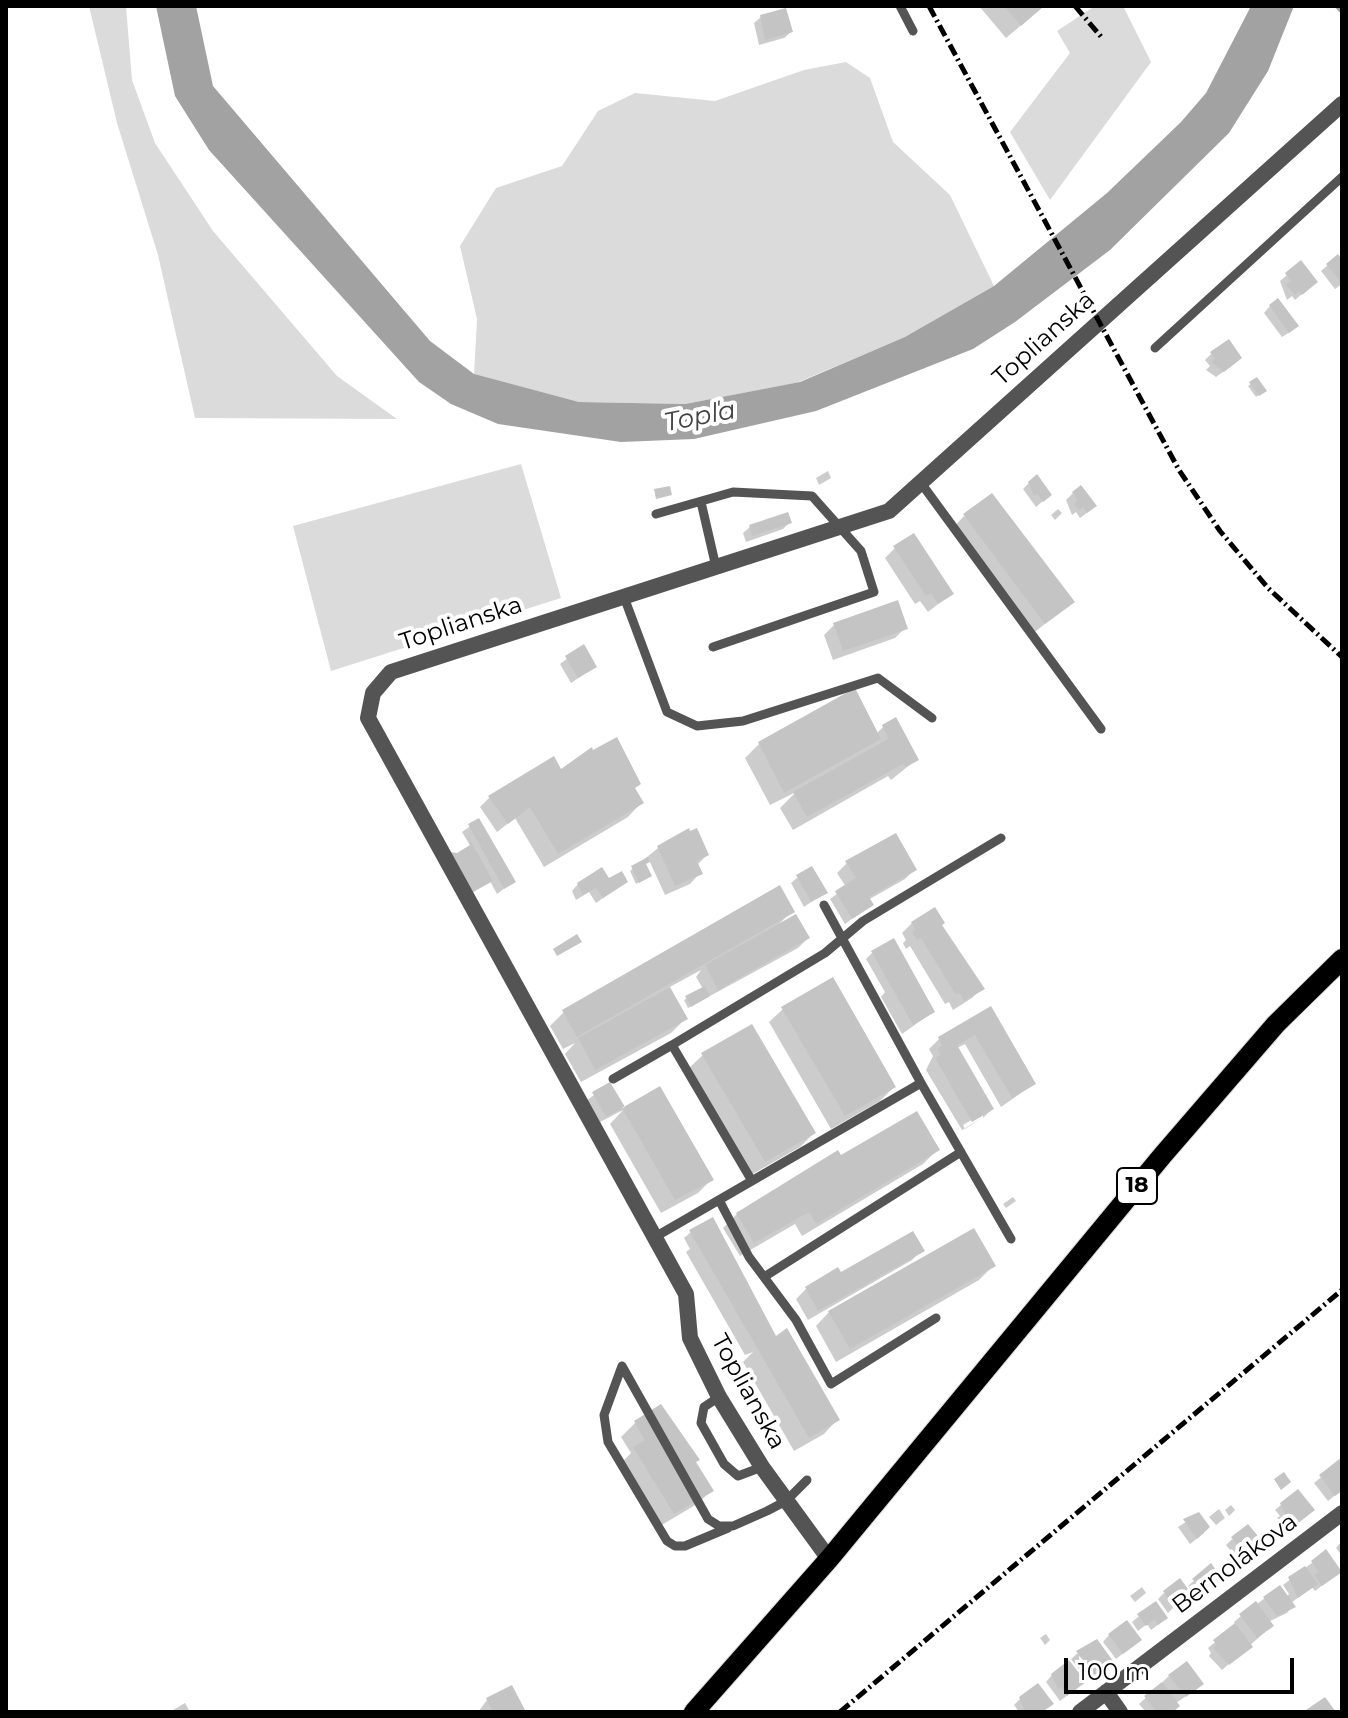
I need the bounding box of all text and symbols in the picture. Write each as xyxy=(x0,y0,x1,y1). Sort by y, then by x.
street label: Toplianska xyxy=(987,286,1101,392)
water label: Topľa xyxy=(662,395,738,439)
street label: Toplianska xyxy=(396,591,526,657)
road number: 18 xyxy=(1117,1168,1157,1204)
street label: Toplianska xyxy=(705,1329,791,1455)
street label: Bernolákova xyxy=(1167,1508,1303,1620)
scale bar xyxy=(1068,1642,1298,1692)
text: 100 m xyxy=(1078,1657,1150,1686)

